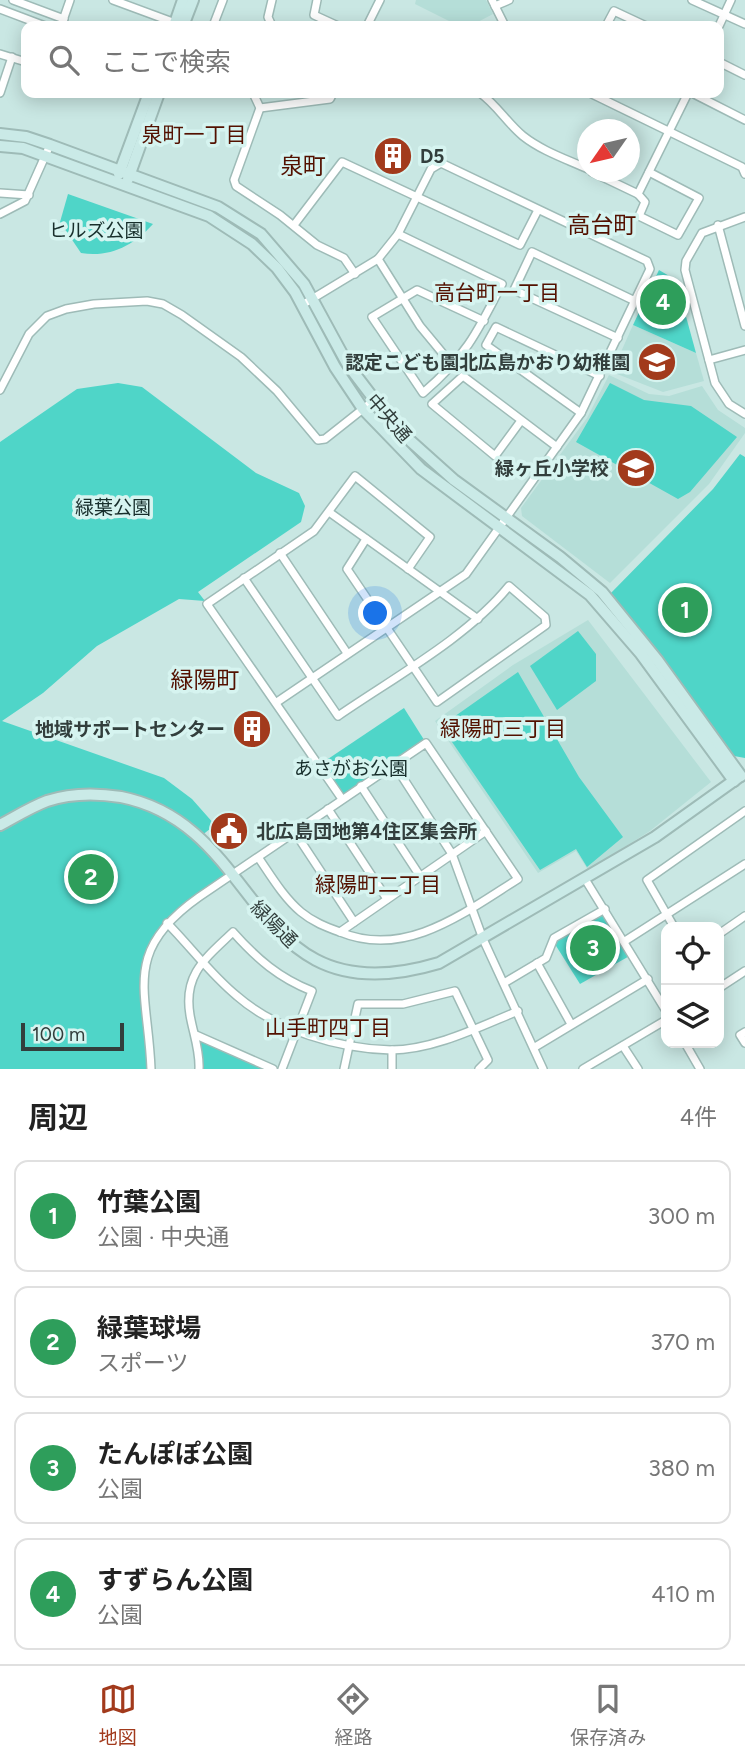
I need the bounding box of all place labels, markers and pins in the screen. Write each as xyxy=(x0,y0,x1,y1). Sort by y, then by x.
building icon: D5 xyxy=(372,135,414,177)
place label: D5 xyxy=(420,145,444,168)
pin: 4 xyxy=(640,276,686,328)
school or university icon: 認定こども園北広島かおり幼稚園 xyxy=(636,341,678,383)
place label: 認定こども園北広島かおり幼稚園 xyxy=(345,351,630,374)
school or university icon: 緑ヶ丘小学校 xyxy=(615,447,657,489)
place label: 緑ヶ丘小学校 xyxy=(495,457,609,480)
pin: 1 xyxy=(662,584,708,636)
building icon: 地域サポートセンター xyxy=(231,708,273,750)
place label: 地域サポートセンター xyxy=(35,718,225,741)
public building icon: 北広島団地第4住区集会所 xyxy=(208,810,250,852)
place label: 北広島団地第4住区集会所 xyxy=(256,820,477,843)
pin: 2 xyxy=(68,851,114,903)
pin: 3 xyxy=(570,922,616,974)

